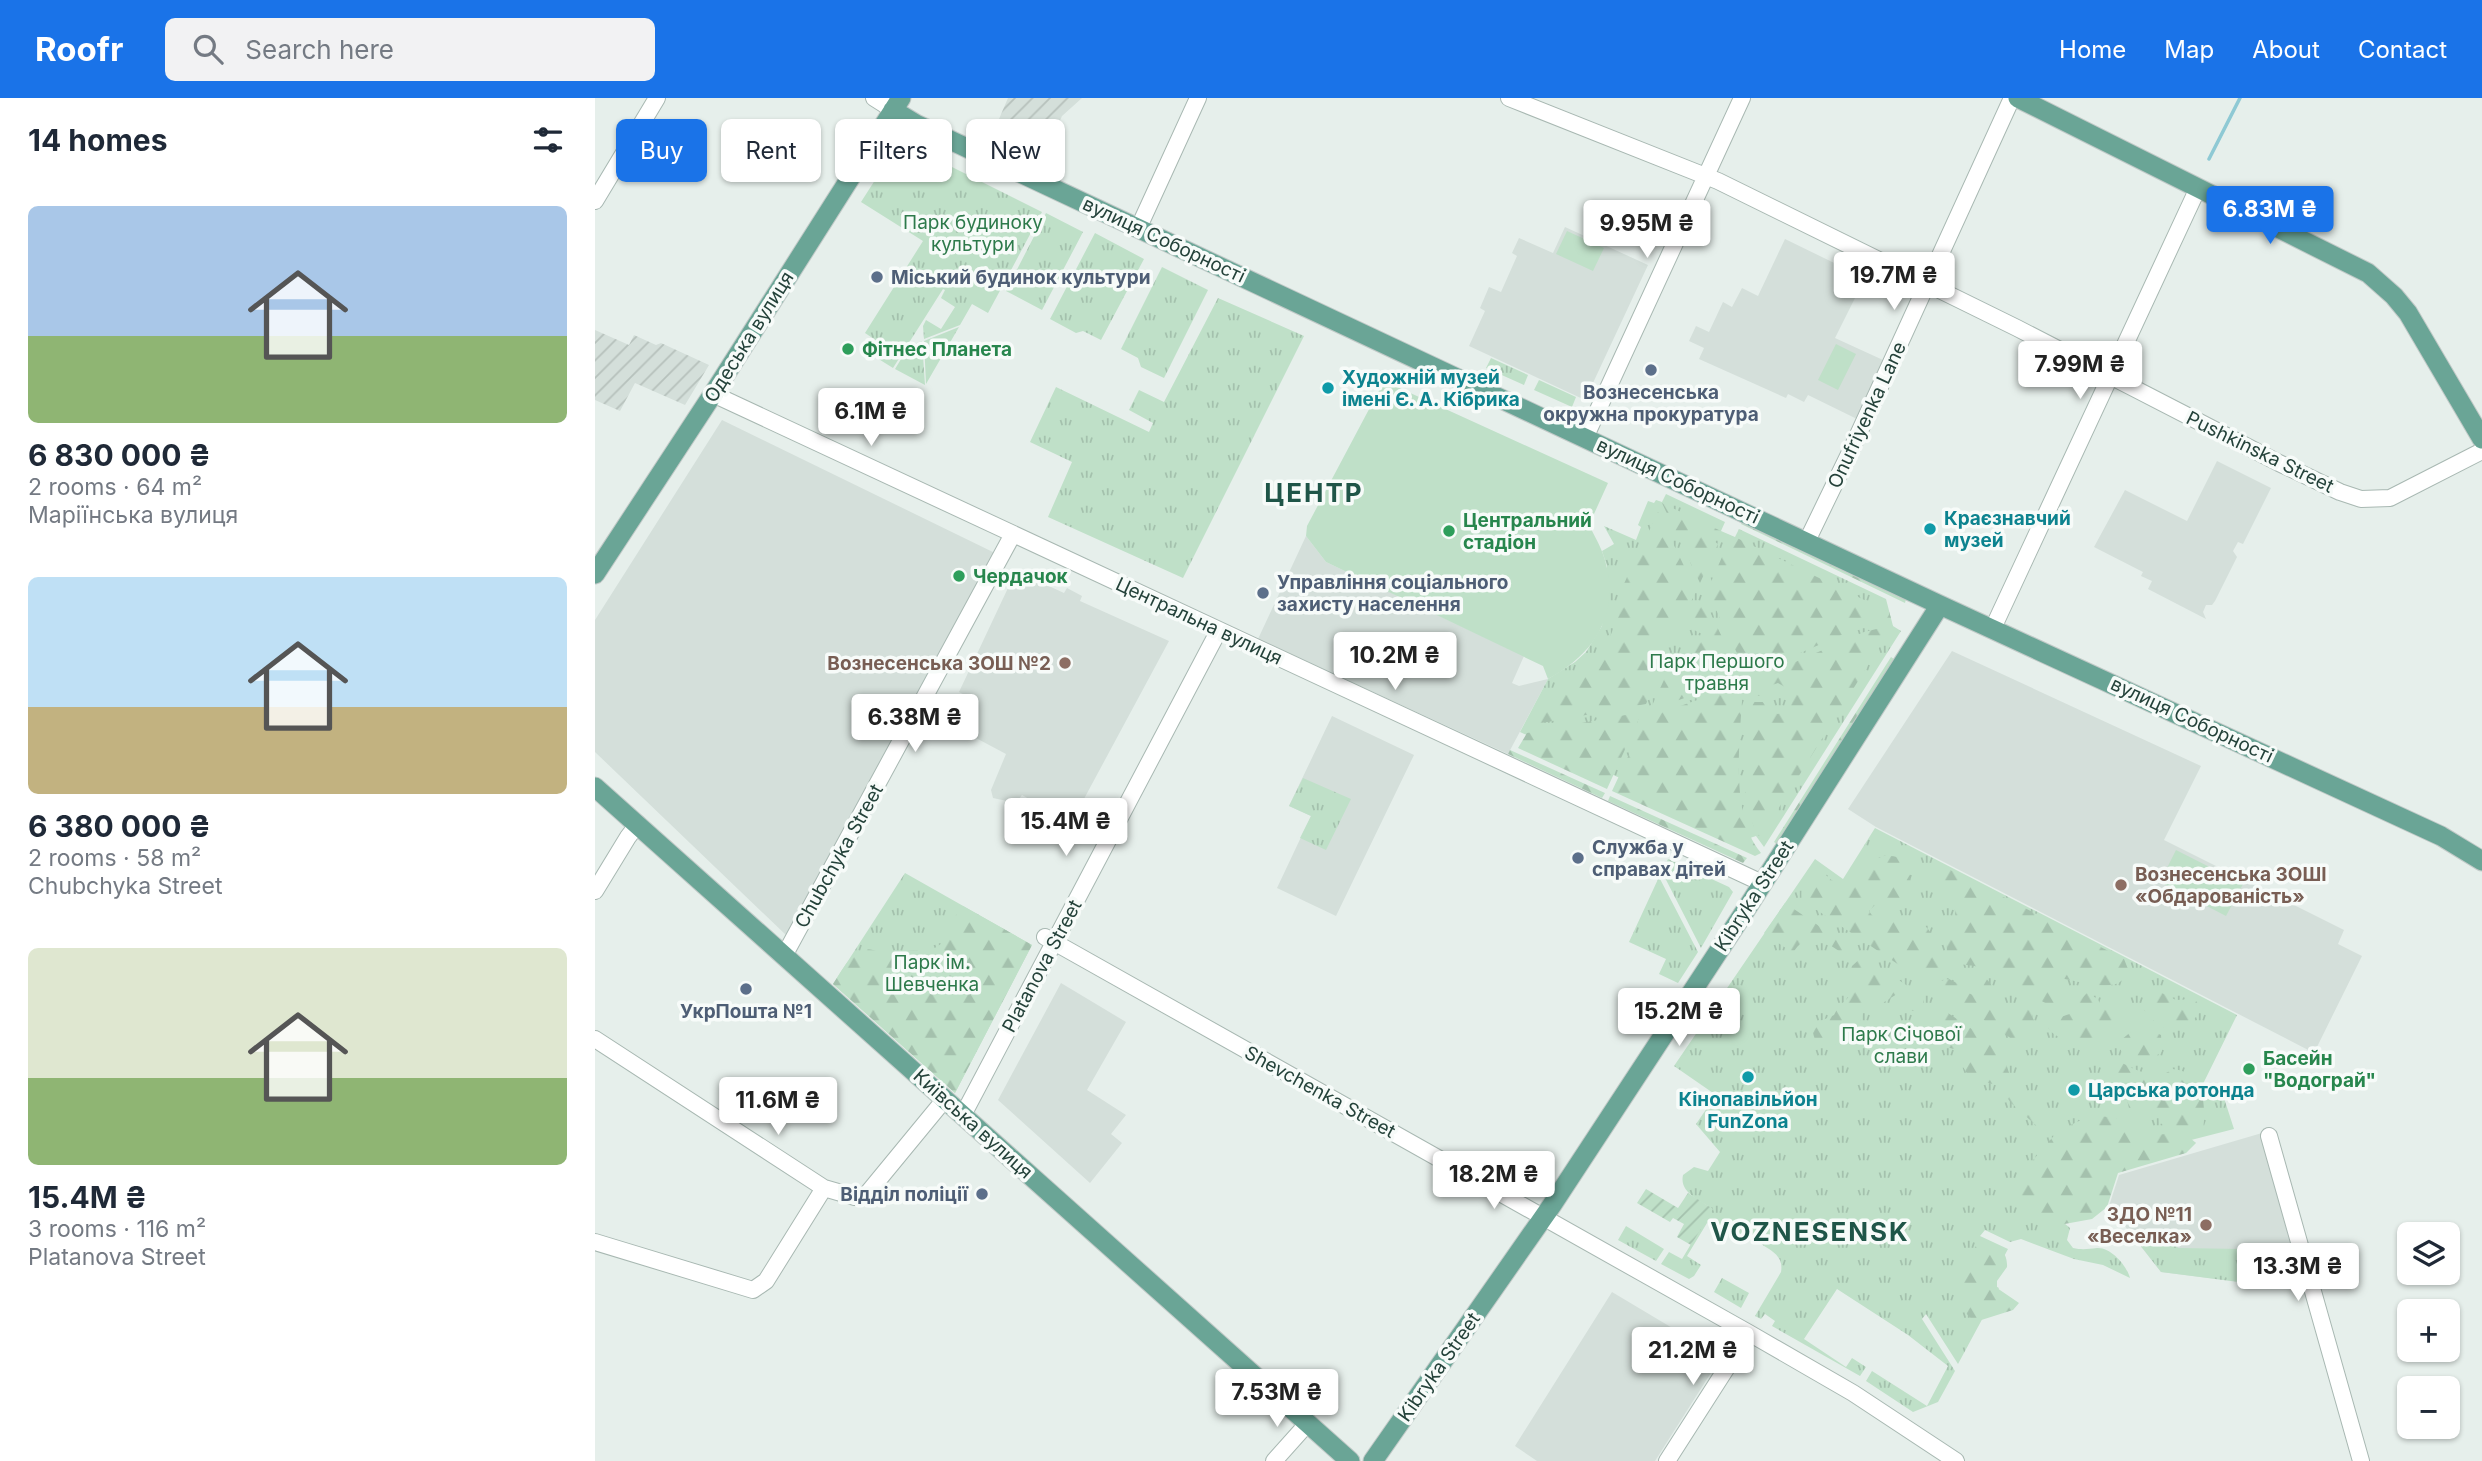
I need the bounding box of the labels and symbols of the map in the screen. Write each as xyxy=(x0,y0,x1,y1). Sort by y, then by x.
pin: 6.83M ₴ xyxy=(2205,186,2335,246)
street label: вулиця Соборності xyxy=(1079,192,1249,288)
pin: 9.95M ₴ xyxy=(1582,200,1712,260)
park label: Парк будиноку культури xyxy=(903,211,1043,256)
pin: 19.7M ₴ xyxy=(1829,252,1959,312)
place label: Міський будинок культури xyxy=(891,266,1151,289)
street label: Одеська вулиця xyxy=(700,267,798,407)
marker: Міський будинок культури xyxy=(869,269,885,285)
place label: Фітнес Планета xyxy=(862,338,1012,361)
street label: Onufriyenka Lane xyxy=(1823,338,1911,492)
marker: Фітнес Планета xyxy=(840,341,856,357)
pin: 7.99M ₴ xyxy=(2015,342,2145,401)
marker: Вознесенська окружна прокуратура xyxy=(1643,362,1659,378)
place label: Художній музей імені Є. А. Кібрика xyxy=(1342,366,1520,411)
marker: Художній музей імені Є. А. Кібрика xyxy=(1320,380,1336,396)
place label: Вознесенська окружна прокуратура xyxy=(1543,381,1759,426)
pin: 6.1M ₴ xyxy=(814,388,928,448)
street label: Pushkinska Street xyxy=(2183,406,2337,498)
street label: вулиця Соборності xyxy=(1593,433,1763,529)
district label: ЦЕНТР xyxy=(1264,477,1364,508)
place label: Краєзнавчий музей xyxy=(1944,507,2071,552)
place label: Центральний стадіон xyxy=(1463,509,1592,554)
marker: Краєзнавчий музей xyxy=(1922,521,1938,537)
marker: Центральний стадіон xyxy=(1441,523,1457,539)
place label: Чердачок xyxy=(973,565,1068,588)
marker: Чердачок xyxy=(951,568,967,584)
place label: Управління соціального захисту населення xyxy=(1277,571,1508,616)
street label: Центральна вулиця xyxy=(1112,572,1286,670)
marker: Управління соціального захисту населення xyxy=(1255,585,1271,601)
pin: 10.2M ₴ xyxy=(1330,632,1460,692)
park label: Парк Першого травня xyxy=(1649,650,1785,695)
place label: Вознесенська ЗОШ №2 xyxy=(827,652,1051,675)
marker: Вознесенська ЗОШ №2 xyxy=(1057,655,1073,671)
street label: вулиця Соборності xyxy=(2107,672,2277,768)
pin: 6.38M ₴ xyxy=(850,694,980,754)
street label: Chubchyka Street xyxy=(790,780,888,932)
pin: 15.4M ₴ xyxy=(1001,798,1131,858)
place label: Служба у справах дітей xyxy=(1592,836,1726,881)
street label: Kibryka Street xyxy=(1710,836,1798,956)
marker: Служба у справах дітей xyxy=(1570,850,1586,866)
place label: Вознесенська ЗОШІ «Обдарованість» xyxy=(2135,863,2327,908)
marker: Вознесенська ЗОШІ «Обдарованість» xyxy=(2113,877,2129,893)
street label: Platanova Street xyxy=(997,896,1087,1036)
park label: Парк ім. Шевченка xyxy=(885,951,979,996)
marker: УкрПошта №1 xyxy=(738,981,754,997)
pin: 15.2M ₴ xyxy=(1614,988,1744,1048)
place label: УкрПошта №1 xyxy=(680,1000,812,1023)
park label: Парк Січової слави xyxy=(1841,1023,1962,1068)
street label: Shevchenka Street xyxy=(1241,1041,1399,1143)
place label: Басейн "Водограй" xyxy=(2263,1047,2376,1092)
marker: Басейн "Водограй" xyxy=(2241,1061,2257,1077)
street label: Київська вулиця xyxy=(909,1064,1037,1184)
marker: Кінопавільйон FunZona xyxy=(1740,1069,1756,1085)
pin: 11.6M ₴ xyxy=(713,1077,843,1137)
place label: Царська ротонда xyxy=(2088,1079,2255,1102)
marker: Царська ротонда xyxy=(2066,1082,2082,1098)
place label: Кінопавільйон FunZona xyxy=(1678,1088,1818,1133)
pin: 18.2M ₴ xyxy=(1429,1152,1559,1211)
place label: Відділ поліції xyxy=(840,1183,970,1206)
marker: Відділ поліції xyxy=(974,1186,990,1202)
place label: ЗДО №11 «Веселка» xyxy=(2087,1203,2192,1248)
district label: VOZNESENSK xyxy=(1710,1216,1910,1247)
marker: ЗДО №11 «Веселка» xyxy=(2198,1217,2214,1233)
pin: 13.3M ₴ xyxy=(2233,1244,2363,1303)
street label: Kibryka Street xyxy=(1393,1308,1485,1426)
pin: 21.2M ₴ xyxy=(1628,1328,1758,1387)
pin: 7.53M ₴ xyxy=(1212,1370,1342,1429)

